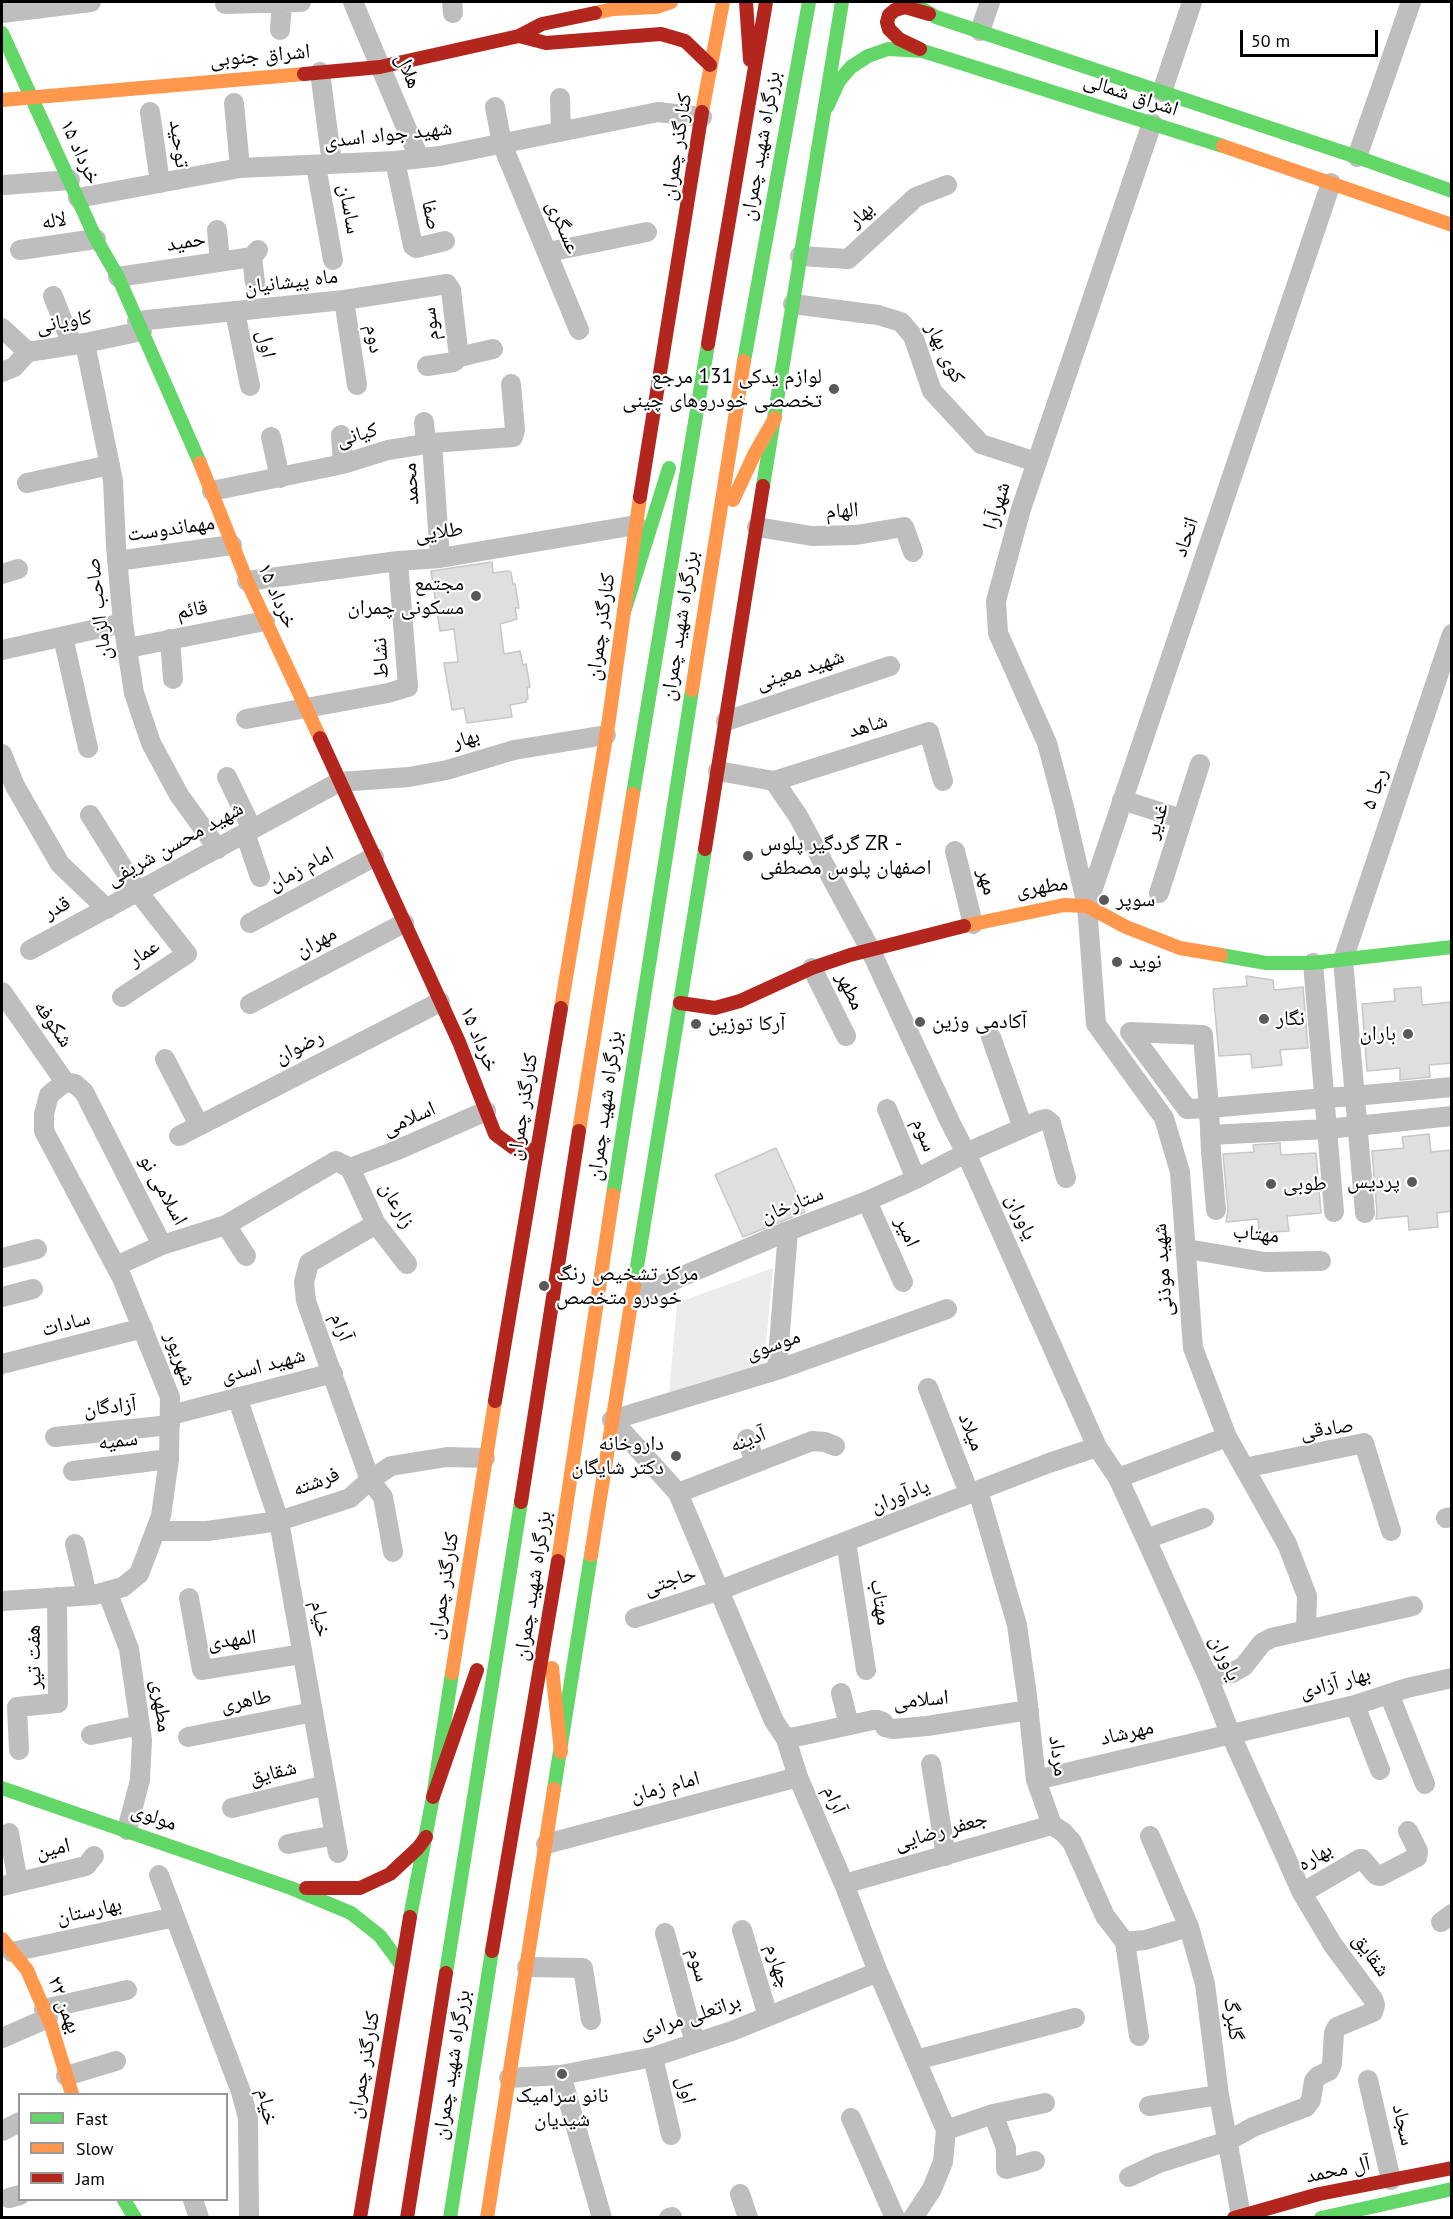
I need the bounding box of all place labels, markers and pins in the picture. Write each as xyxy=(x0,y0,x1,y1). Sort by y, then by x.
place label: لوازم یدکی 131 مرجع تخصصی خودروهای چینی xyxy=(622,364,822,414)
marker: لوازم یدکی 131 مرجع تخصصی خودروهای چینی xyxy=(827,382,841,396)
place label: مجتمع مسکونی چمران xyxy=(347,571,464,621)
marker: مجتمع مسکونی چمران xyxy=(469,589,483,603)
place label: گردگیر پلوس ZR - اصفهان پلوس مصطفی xyxy=(760,831,932,881)
marker: گردگیر پلوس ZR - اصفهان پلوس مصطفی xyxy=(741,849,755,863)
place label: سوپر xyxy=(1116,887,1155,913)
marker: سوپر xyxy=(1097,893,1111,907)
place label: نوید xyxy=(1129,949,1162,975)
marker: نوید xyxy=(1110,955,1124,969)
place label: نگار xyxy=(1276,1006,1305,1032)
place label: آکادمی وزین xyxy=(932,1009,1027,1035)
place label: آرکا توزین xyxy=(708,1011,785,1037)
marker: نگار xyxy=(1257,1012,1271,1026)
marker: آکادمی وزین xyxy=(913,1015,927,1029)
marker: آرکا توزین xyxy=(689,1017,703,1031)
place label: باران xyxy=(1360,1021,1396,1047)
marker: باران xyxy=(1401,1027,1415,1041)
place label: پردیس xyxy=(1347,1169,1400,1195)
place label: طوبی xyxy=(1283,1171,1327,1197)
marker: پردیس xyxy=(1405,1175,1419,1189)
marker: طوبی xyxy=(1264,1177,1278,1191)
place label: مرکز تشخیص رنگ خودرو متخصص xyxy=(556,1261,698,1311)
marker: مرکز تشخیص رنگ خودرو متخصص xyxy=(537,1279,551,1293)
place label: داروخانه دکتر شایگان xyxy=(571,1431,664,1481)
marker: داروخانه دکتر شایگان xyxy=(669,1449,683,1463)
marker: نانو سرامیک شیدیان xyxy=(555,2067,569,2081)
place label: نانو سرامیک شیدیان xyxy=(515,2083,609,2133)

